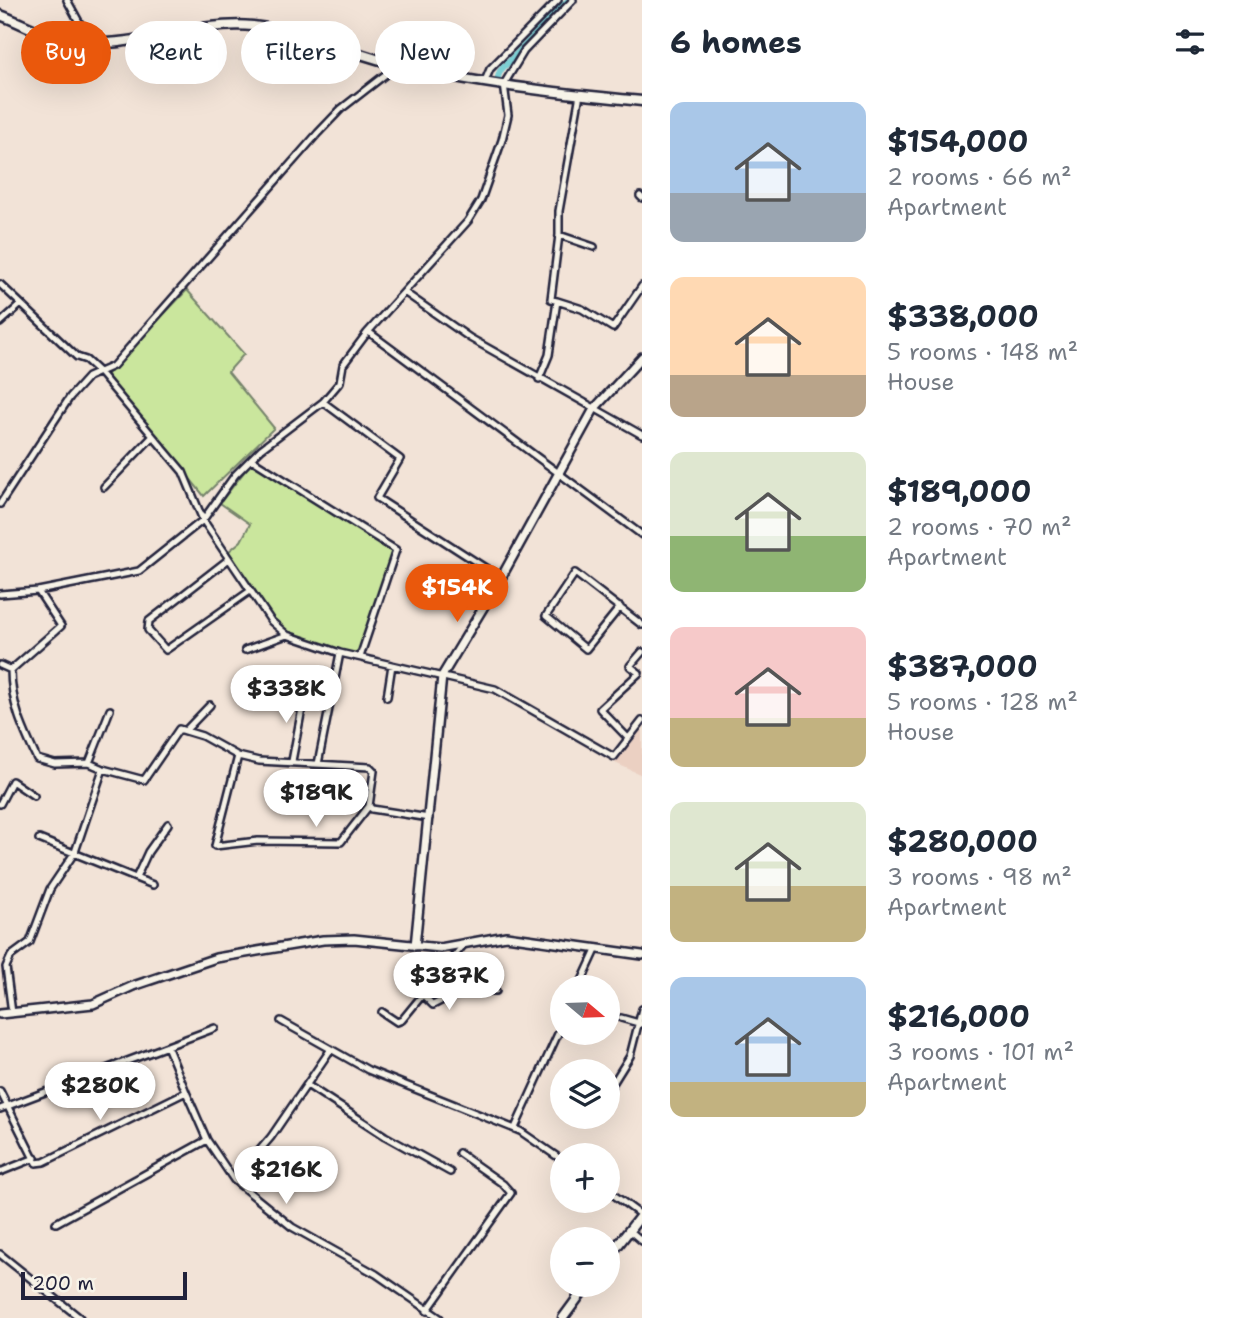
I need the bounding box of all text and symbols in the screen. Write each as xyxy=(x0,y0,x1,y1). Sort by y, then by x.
chip: Buy xyxy=(21,21,111,84)
chip: Rent xyxy=(125,21,227,84)
chip: Filters xyxy=(241,21,361,84)
chip: New xyxy=(375,21,475,84)
text: 6 homes xyxy=(670,22,802,63)
icon: filters xyxy=(1171,23,1209,61)
text: $154,000 xyxy=(887,121,1028,162)
icon: home xyxy=(726,130,810,214)
text: 2 rooms · 66 m² xyxy=(887,162,1072,192)
text: Apartment xyxy=(887,192,1007,222)
text: $338,000 xyxy=(887,296,1039,337)
icon: home xyxy=(726,305,810,389)
text: 5 rooms · 148 m² xyxy=(887,337,1078,367)
text: House xyxy=(887,367,955,397)
text: $189,000 xyxy=(887,471,1031,512)
icon: home xyxy=(726,480,810,564)
text: 2 rooms · 70 m² xyxy=(887,512,1072,542)
text: Apartment xyxy=(887,542,1007,572)
pin: $154K xyxy=(408,564,506,624)
text: $154K xyxy=(421,572,493,602)
text: $387,000 xyxy=(887,646,1038,687)
icon: home xyxy=(726,655,810,739)
pin: $338K xyxy=(237,666,335,725)
text: $338K xyxy=(247,673,325,703)
text: 5 rooms · 128 m² xyxy=(887,687,1078,717)
text: House xyxy=(887,717,955,747)
pin: $189K xyxy=(267,770,365,829)
text: $189K xyxy=(280,777,352,807)
text: $280,000 xyxy=(887,821,1038,862)
icon: home xyxy=(726,830,810,914)
text: 3 rooms · 98 m² xyxy=(887,862,1072,892)
text: Apartment xyxy=(887,892,1007,922)
pin: $387K xyxy=(400,953,498,1012)
text: $387K xyxy=(409,960,489,990)
north arrow xyxy=(550,975,620,1045)
map controls xyxy=(550,975,620,1297)
text: $216,000 xyxy=(887,996,1030,1037)
icon: home xyxy=(726,1005,810,1089)
text: 3 rooms · 101 m² xyxy=(887,1037,1074,1067)
button: layers xyxy=(550,1059,620,1129)
pin: $280K xyxy=(51,1062,149,1122)
text: Apartment xyxy=(887,1067,1007,1097)
text: $280K xyxy=(61,1070,139,1100)
button: + xyxy=(550,1143,620,1213)
pin: $216K xyxy=(237,1146,335,1206)
text: $216K xyxy=(250,1154,322,1184)
button: − xyxy=(550,1227,620,1297)
scale bar xyxy=(21,1269,187,1301)
text: 200 m xyxy=(32,1271,94,1296)

